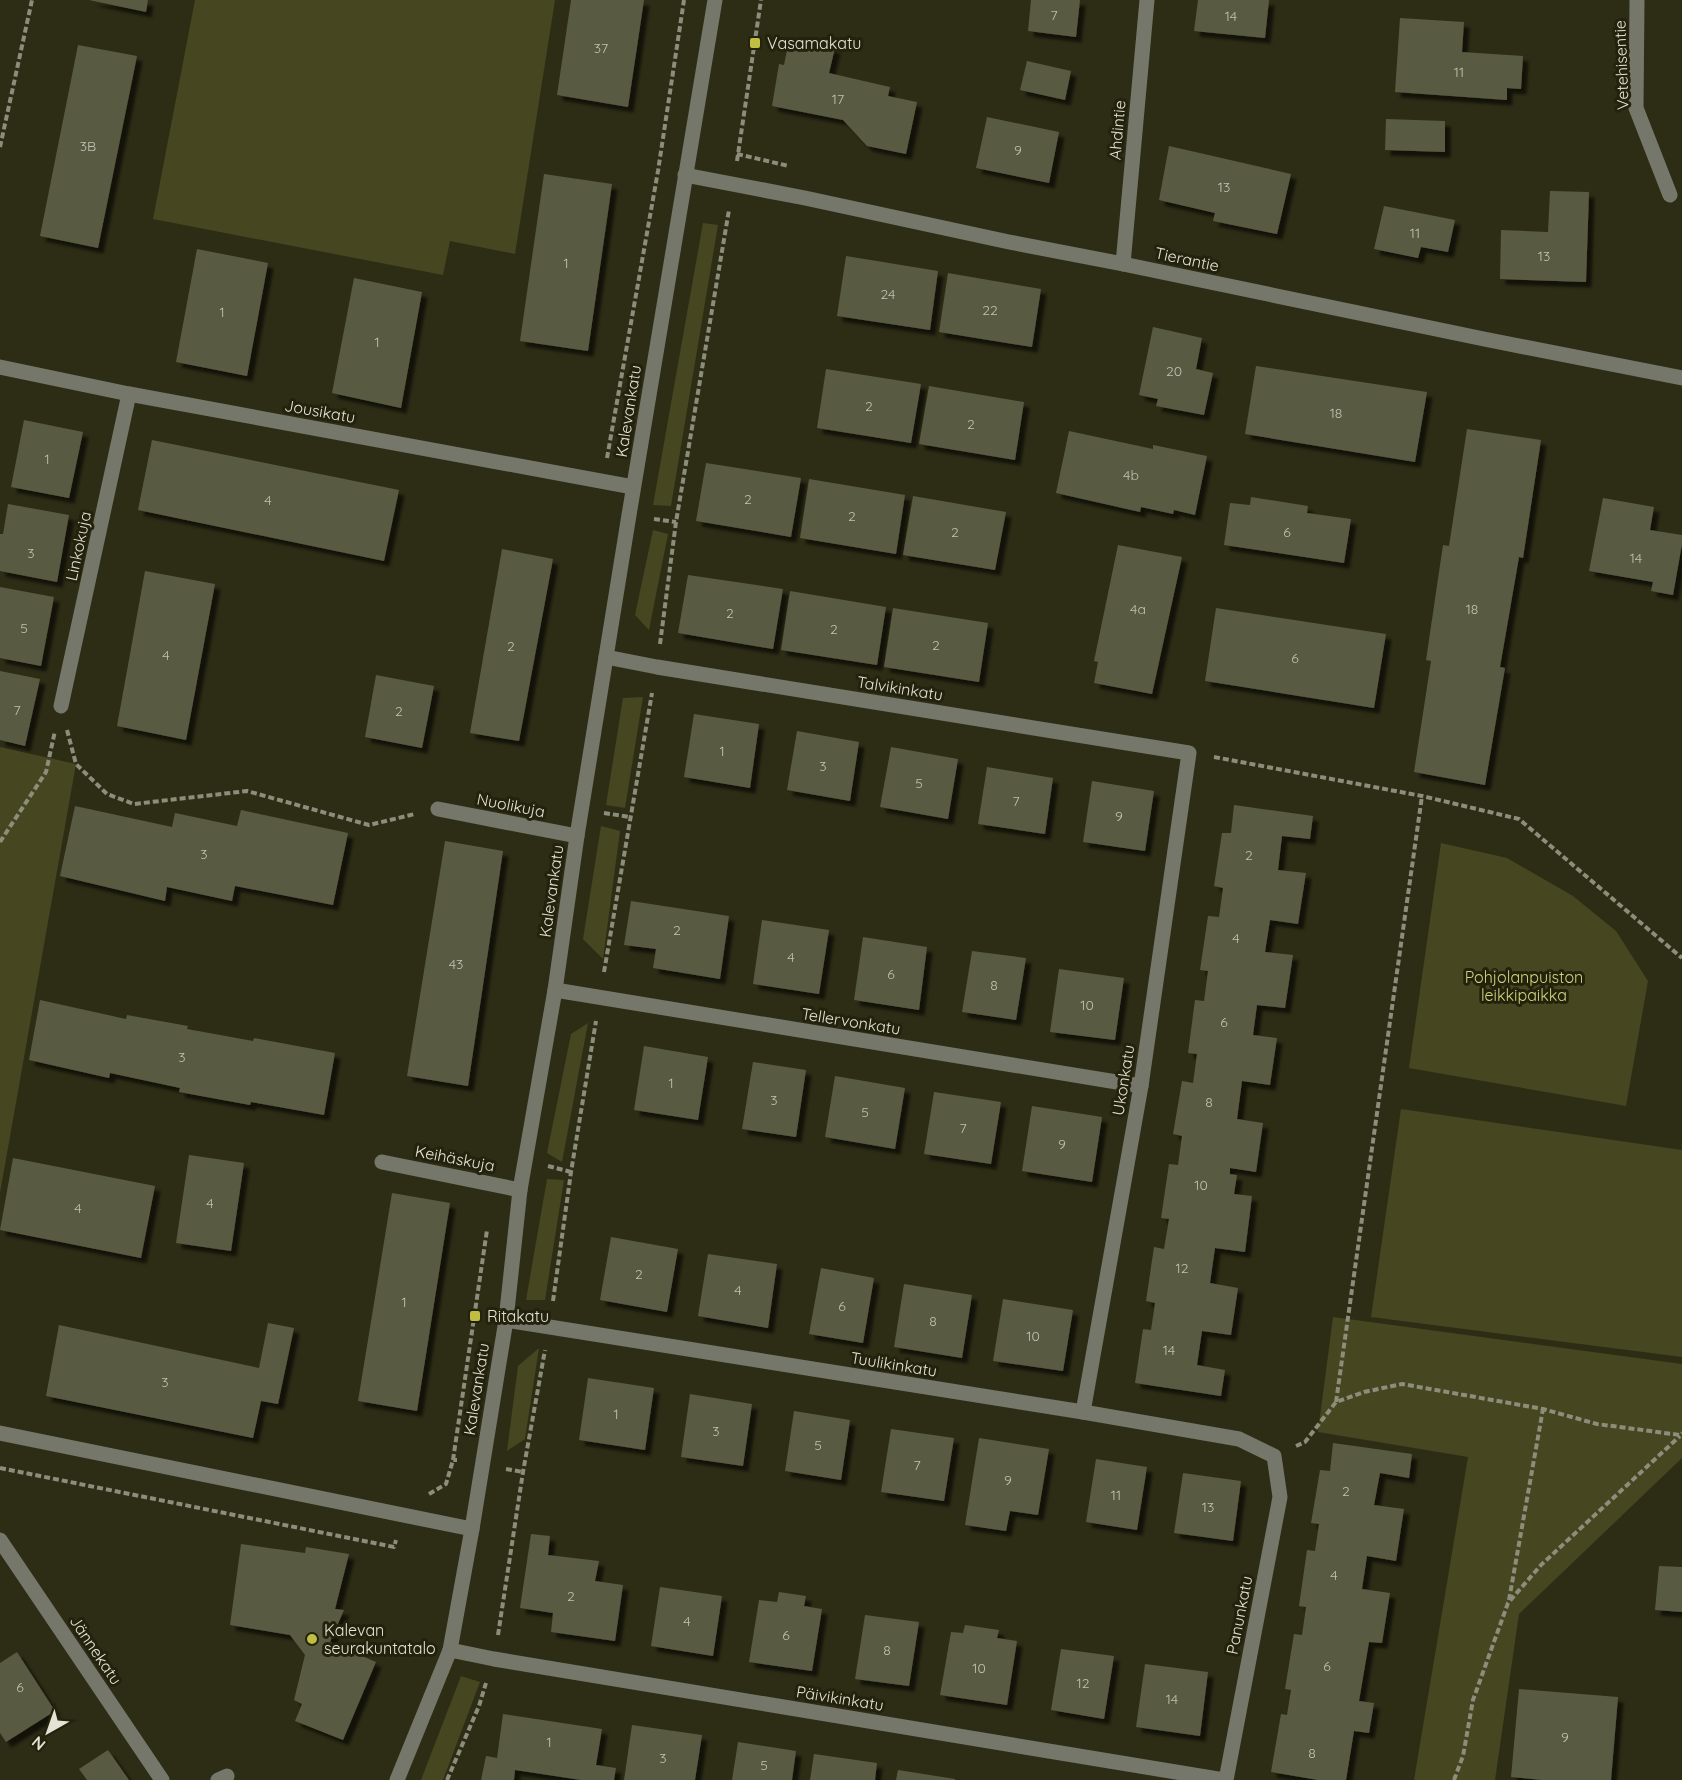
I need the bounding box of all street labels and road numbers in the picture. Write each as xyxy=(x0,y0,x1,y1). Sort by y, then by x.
street label: Vetehisentie xyxy=(1609,20,1633,110)
street label: Ahdintie xyxy=(1104,99,1130,161)
street label: Tierantie xyxy=(1153,242,1221,276)
street label: Kalevankatu xyxy=(611,363,645,459)
street label: Jousikatu xyxy=(283,395,357,427)
street label: Linkokuja xyxy=(61,509,95,583)
street label: Talvikinkatu xyxy=(856,671,944,705)
street label: Nuolikuja xyxy=(475,789,547,821)
street label: Kalevankatu xyxy=(535,844,567,938)
street label: Tellervonkatu xyxy=(800,1003,902,1039)
street label: Ukonkatu xyxy=(1108,1043,1138,1117)
street label: Keihäskuja xyxy=(413,1140,497,1176)
street label: Kalevankatu xyxy=(459,1341,493,1437)
street label: Tuulikinkatu xyxy=(849,1347,939,1381)
street label: Panunkatu xyxy=(1222,1574,1256,1656)
street label: Jännekatu xyxy=(66,1612,126,1688)
street label: Päivikinkatu xyxy=(795,1681,885,1715)

